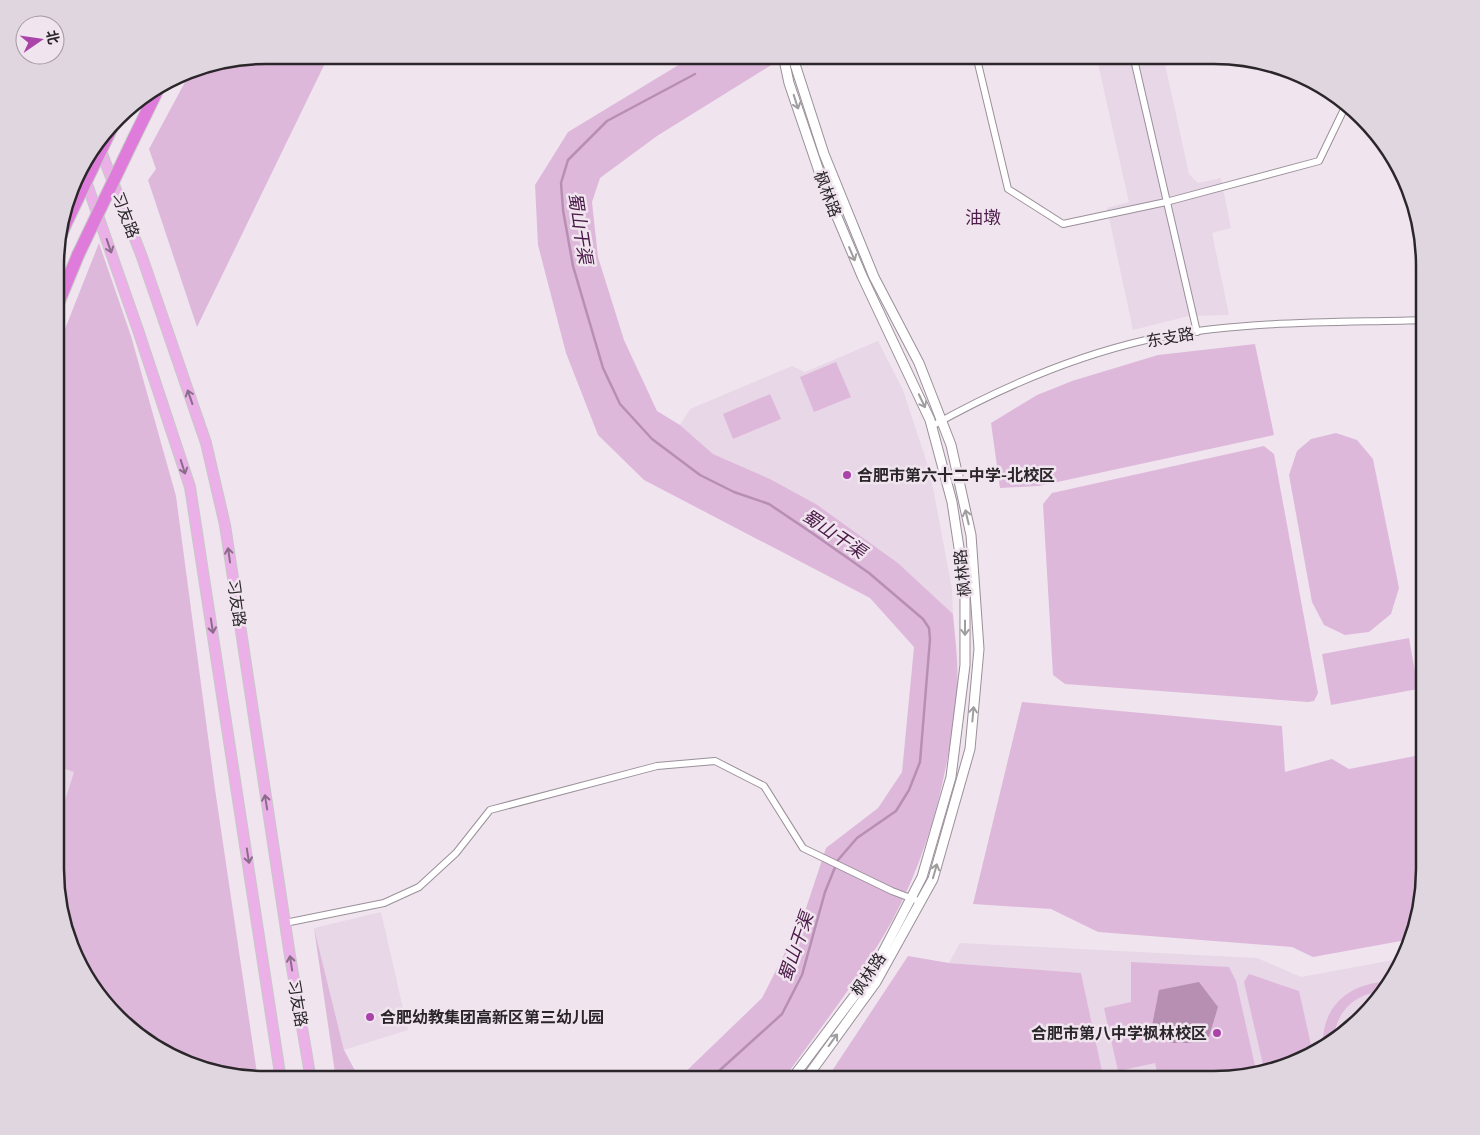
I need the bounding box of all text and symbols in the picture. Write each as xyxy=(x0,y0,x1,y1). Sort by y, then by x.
north arrow xyxy=(15,15,65,65)
text: 北 xyxy=(42,28,62,46)
one-way arrow xyxy=(791,94,801,110)
street label: 枫林路 xyxy=(810,168,845,220)
street label: 习友路 xyxy=(108,189,143,241)
water label: 蜀山干渠 xyxy=(564,191,597,268)
district label: 油墩 xyxy=(965,207,1001,229)
one-way arrow xyxy=(105,238,114,253)
one-way arrow xyxy=(848,246,858,261)
street label: 东支路 xyxy=(1145,324,1195,351)
one-way arrow xyxy=(185,390,194,406)
one-way arrow xyxy=(917,393,927,408)
one-way arrow xyxy=(178,458,188,474)
place label: 合肥市第六十二中学-北校区 xyxy=(857,466,1055,485)
marker: 合肥市第六十二中学-北校区 xyxy=(841,469,853,481)
water label: 蜀山干渠 xyxy=(798,505,872,565)
one-way arrow xyxy=(962,510,971,526)
one-way arrow xyxy=(224,547,234,563)
street label: 枫林路 xyxy=(951,548,974,598)
street label: 习友路 xyxy=(224,578,249,628)
one-way arrow xyxy=(208,618,218,634)
one-way arrow xyxy=(960,620,970,636)
one-way arrow xyxy=(969,706,978,722)
one-way arrow xyxy=(261,794,271,810)
one-way arrow xyxy=(243,848,253,864)
one-way arrow xyxy=(930,864,940,880)
water label: 蜀山干渠 xyxy=(774,907,819,985)
street label: 枫林路 xyxy=(847,949,890,999)
one-way arrow xyxy=(286,955,296,971)
street label: 习友路 xyxy=(284,978,311,1028)
place label: 合肥幼教集团高新区第三幼儿园 xyxy=(380,1008,604,1027)
marker: 合肥幼教集团高新区第三幼儿园 xyxy=(364,1011,376,1023)
place label: 合肥市第八中学枫林校区 xyxy=(1031,1024,1207,1043)
marker: 合肥市第八中学枫林校区 xyxy=(1211,1027,1223,1039)
one-way arrow xyxy=(828,1033,838,1047)

